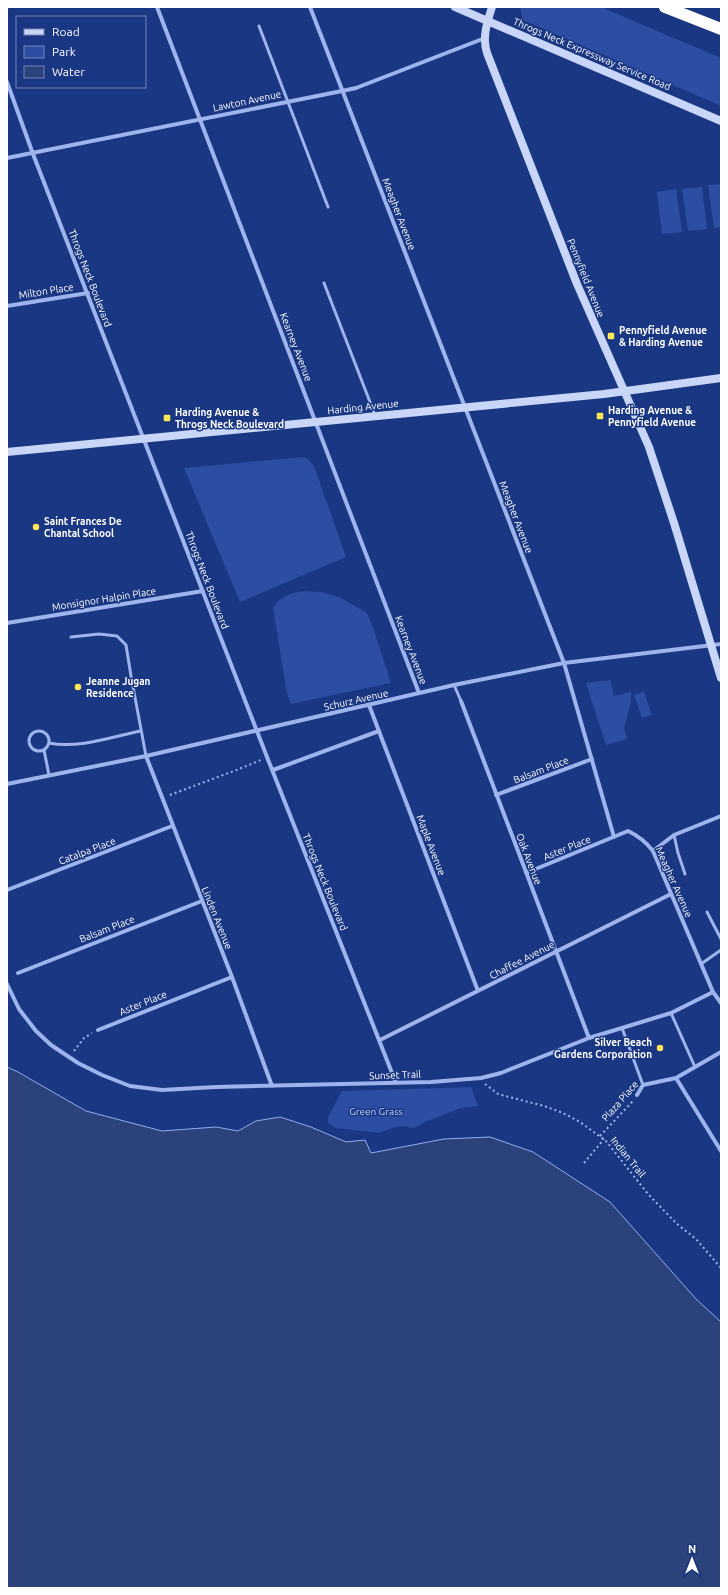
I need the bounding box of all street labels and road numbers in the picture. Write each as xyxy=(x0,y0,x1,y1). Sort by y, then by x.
street label: Throgs Neck Expressway Service Road xyxy=(512,16,673,92)
street label: Lawton Avenue xyxy=(212,88,282,114)
street label: Meagher Avenue xyxy=(380,177,418,251)
street label: Throgs Neck Boulevard xyxy=(66,228,114,328)
street label: Pennyfield Avenue xyxy=(565,237,607,319)
street label: Milton Place xyxy=(18,281,74,301)
street label: Kearney Avenue xyxy=(278,311,314,383)
street label: Harding Avenue xyxy=(327,398,399,416)
street label: Meagher Avenue xyxy=(497,480,535,554)
street label: Throgs Neck Boulevard xyxy=(183,530,231,630)
street label: Monsignor Halpin Place xyxy=(51,585,157,613)
street label: Kearney Avenue xyxy=(393,614,429,686)
street label: Schurz Avenue xyxy=(323,687,389,713)
street label: Balsam Place xyxy=(512,754,570,786)
street label: Maple Avenue xyxy=(414,813,448,877)
street label: Throgs Neck Boulevard xyxy=(300,832,350,932)
street label: Oak Avenue xyxy=(514,832,544,886)
street label: Aster Place xyxy=(542,833,592,863)
street label: Catalpa Place xyxy=(57,835,117,867)
street label: Meagher Avenue xyxy=(653,845,695,919)
street label: Linden Avenue xyxy=(199,885,235,951)
street label: Balsam Place xyxy=(78,913,136,945)
street label: Chaffee Avenue xyxy=(488,939,556,981)
street label: Aster Place xyxy=(118,988,168,1018)
street label: Sunset Trail xyxy=(369,1069,422,1081)
street label: Plaza Place xyxy=(600,1079,640,1123)
street label: Indian Trail xyxy=(608,1135,648,1180)

